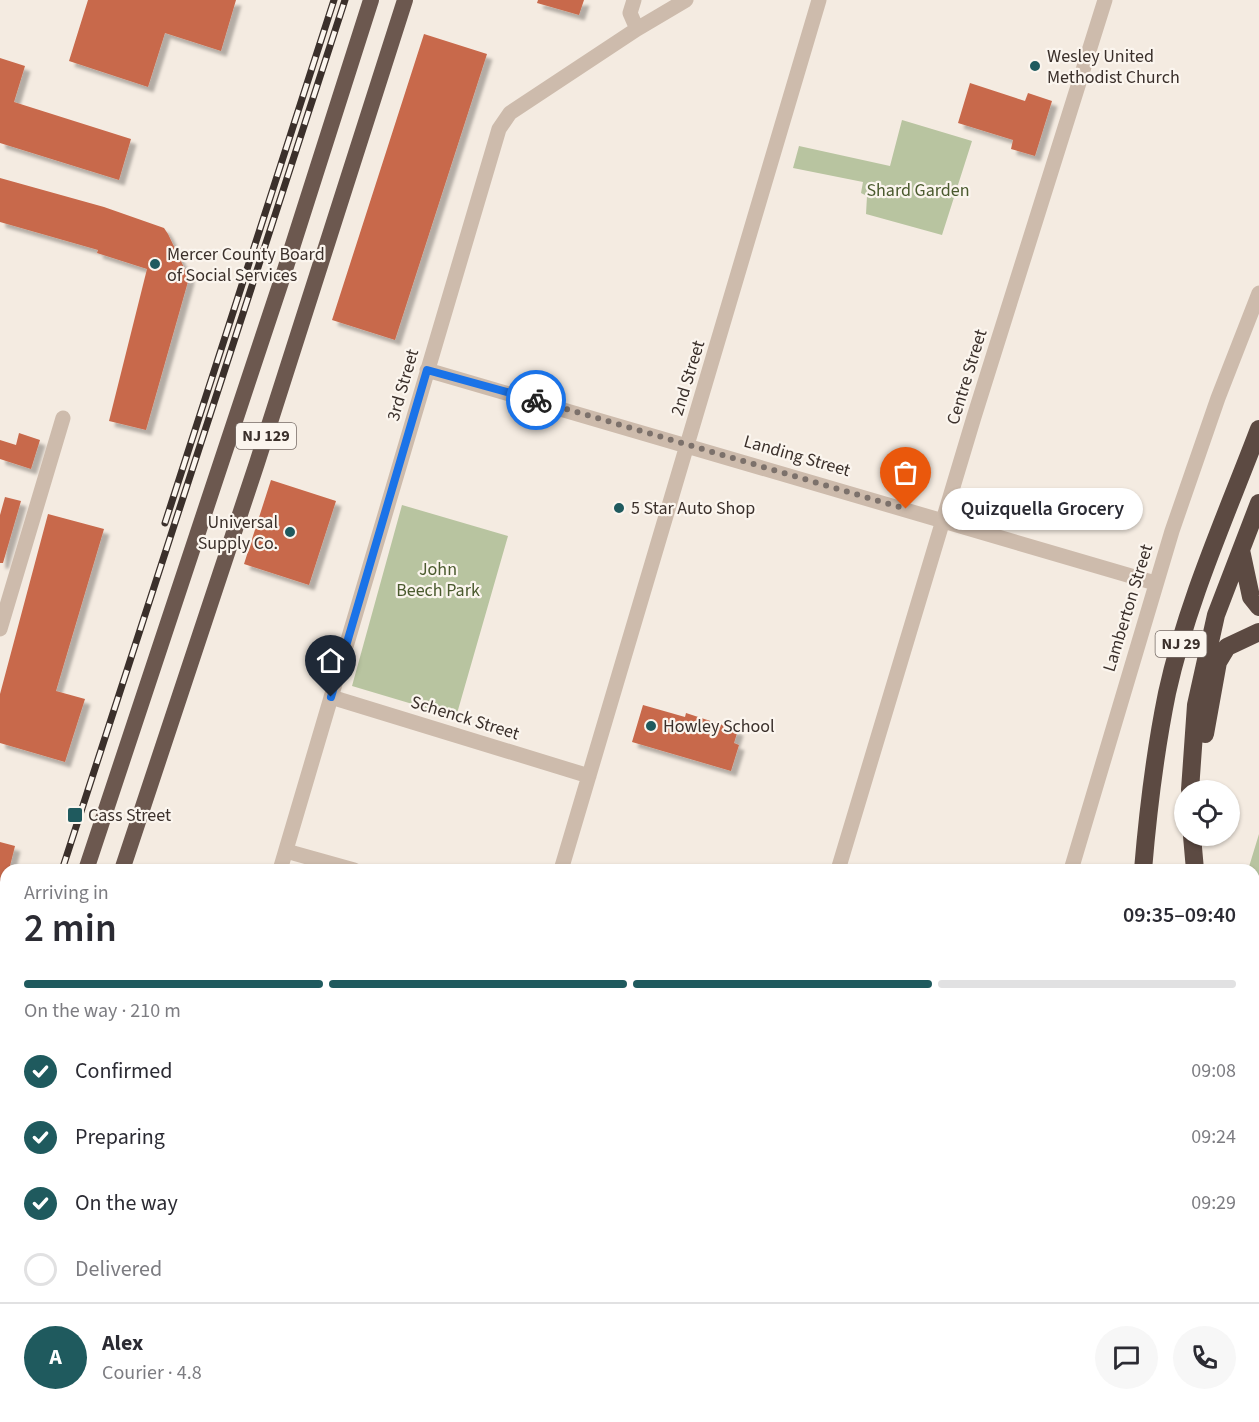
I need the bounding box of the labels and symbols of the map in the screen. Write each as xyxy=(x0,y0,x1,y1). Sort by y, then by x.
place label: Wesley United Methodist Church xyxy=(1047,44,1180,90)
marker: Wesley United Methodist Church xyxy=(1028,59,1042,73)
park label: Shard Garden xyxy=(866,178,970,203)
place label: Mercer County Board of Social Services xyxy=(167,242,325,288)
marker: Mercer County Board of Social Services xyxy=(148,257,162,271)
street label: Centre Street xyxy=(941,326,993,428)
street label: 2nd Street xyxy=(665,337,711,419)
street label: 3rd Street xyxy=(381,346,425,424)
courier xyxy=(506,370,566,430)
road number: NJ 129 xyxy=(236,423,296,449)
street label: Landing Street xyxy=(741,429,853,483)
pin xyxy=(880,447,931,509)
callout: Quizquella Grocery xyxy=(942,488,1143,530)
place label: 5 Star Auto Shop xyxy=(631,496,755,521)
marker: 5 Star Auto Shop xyxy=(612,501,626,515)
place label: Universal Supply Co. xyxy=(198,510,278,556)
marker: Universal Supply Co. xyxy=(283,525,297,539)
street label: Lamberton Street xyxy=(1097,541,1159,675)
park label: John Beech Park xyxy=(396,557,480,603)
road number: NJ 29 xyxy=(1156,631,1206,657)
pin xyxy=(305,635,356,697)
street label: Schenck Street xyxy=(408,690,522,746)
place label: Howley School xyxy=(663,714,775,739)
marker: Howley School xyxy=(644,719,658,733)
place label: Cass Street xyxy=(88,803,171,828)
marker: Cass Street xyxy=(66,806,84,824)

